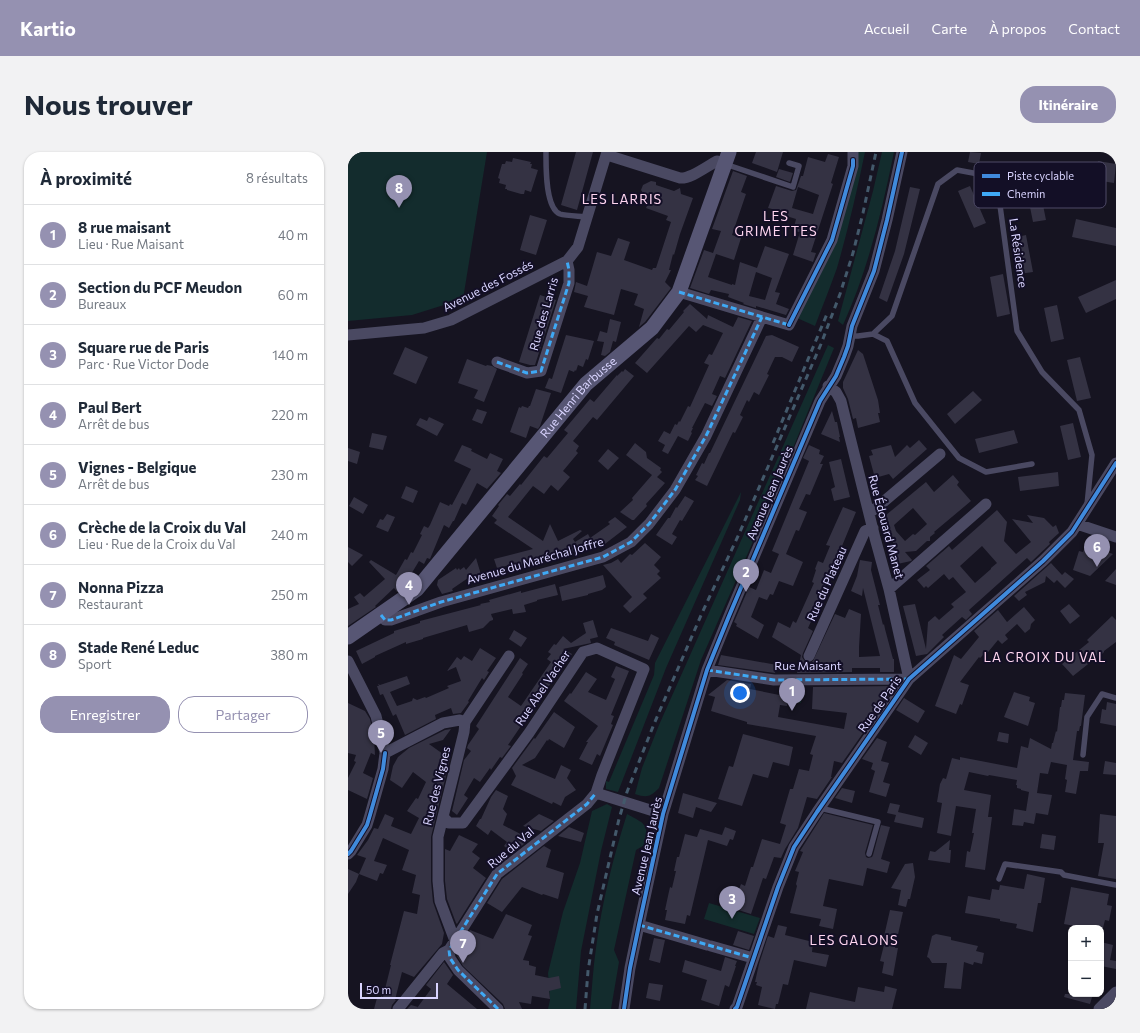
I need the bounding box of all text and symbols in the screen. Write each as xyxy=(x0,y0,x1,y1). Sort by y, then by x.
text: Kartio xyxy=(20,17,76,40)
text: Accueil xyxy=(864,20,910,37)
text: Carte xyxy=(932,20,967,37)
text: À propos xyxy=(989,20,1046,37)
text: Contact xyxy=(1068,20,1120,37)
button: Itinéraire xyxy=(1020,86,1116,123)
text: Nous trouver xyxy=(24,87,193,121)
legend xyxy=(974,162,1106,208)
text: À proximité xyxy=(40,168,132,189)
text: Piste cyclable xyxy=(1007,169,1074,182)
text: 8 résultats xyxy=(246,170,308,186)
pin: 8 xyxy=(386,175,412,208)
text: Chemin xyxy=(1007,187,1045,200)
district label: LES LARRIS xyxy=(582,191,662,207)
district label: LES GRIMETTES xyxy=(734,208,818,239)
street label: La Résidence xyxy=(1007,217,1031,289)
text: 8 rue maisant xyxy=(78,218,171,236)
text: 1 xyxy=(50,227,56,243)
text: 40 m xyxy=(278,227,308,243)
text: Lieu · Rue Maisant xyxy=(78,236,184,252)
street label: Avenue des Fossés xyxy=(440,256,535,314)
street label: Rue des Larris xyxy=(526,275,560,352)
text: Section du PCF Meudon xyxy=(78,278,242,296)
text: 2 xyxy=(49,287,57,303)
text: 60 m xyxy=(278,287,308,303)
text: Bureaux xyxy=(78,296,126,312)
text: Square rue de Paris xyxy=(78,338,209,356)
text: 3 xyxy=(49,347,57,363)
text: 140 m xyxy=(272,347,308,363)
street label: Rue Henri Barbusse xyxy=(537,353,619,440)
text: Parc · Rue Victor Dode xyxy=(78,356,209,372)
text: Paul Bert xyxy=(78,398,142,416)
text: 4 xyxy=(49,407,57,423)
text: 220 m xyxy=(271,407,308,423)
text: Arrêt de bus xyxy=(78,416,149,432)
street label: Avenue Jean Jaurès xyxy=(743,444,796,542)
text: Vignes - Belgique xyxy=(78,458,196,476)
text: 5 xyxy=(49,467,57,483)
text: 230 m xyxy=(271,467,308,483)
street label: Rue Édouard Manet xyxy=(866,473,908,580)
text: Arrêt de bus xyxy=(78,476,149,492)
text: Crèche de la Croix du Val xyxy=(78,518,246,536)
text: 6 xyxy=(49,527,57,543)
text: 240 m xyxy=(271,527,308,543)
street label: Avenue du Maréchal Joffre xyxy=(465,534,605,587)
pin: 6 xyxy=(1084,534,1110,567)
text: Lieu · Rue de la Croix du Val xyxy=(78,536,236,552)
street label: Rue du Plateau xyxy=(803,544,849,623)
pin: 2 xyxy=(733,559,759,592)
pin: 4 xyxy=(396,572,422,605)
text: Nonna Pizza xyxy=(78,578,164,596)
text: 7 xyxy=(49,587,57,603)
text: 250 m xyxy=(271,587,308,603)
text: Restaurant xyxy=(78,596,143,612)
text: Stade René Leduc xyxy=(78,638,199,656)
text: 8 xyxy=(49,647,57,663)
text: 380 m xyxy=(270,647,308,663)
street label: Rue Abel Vacher xyxy=(512,647,573,728)
district label: LA CROIX DU VAL xyxy=(984,649,1106,665)
text: Sport xyxy=(78,656,112,672)
street label: Rue Maisant xyxy=(774,658,842,672)
street label: Rue de Paris xyxy=(855,672,904,734)
pin: 1 xyxy=(779,678,805,711)
your location xyxy=(730,683,750,703)
button: Enregistrer xyxy=(40,696,170,733)
button: Partager xyxy=(178,696,308,733)
pin: 5 xyxy=(368,720,394,753)
street label: Rue des Vignes xyxy=(419,745,453,827)
street label: Avenue Jean Jaurès xyxy=(628,795,665,896)
street label: Rue du Val xyxy=(484,824,536,871)
pin: 3 xyxy=(719,886,745,919)
map controls xyxy=(1068,925,1104,997)
button: + xyxy=(1068,925,1104,961)
pin: 7 xyxy=(450,930,476,963)
district label: LES GALONS xyxy=(809,932,899,948)
button: − xyxy=(1068,961,1104,997)
scale bar xyxy=(360,981,438,1000)
text: 50 m xyxy=(366,983,391,996)

